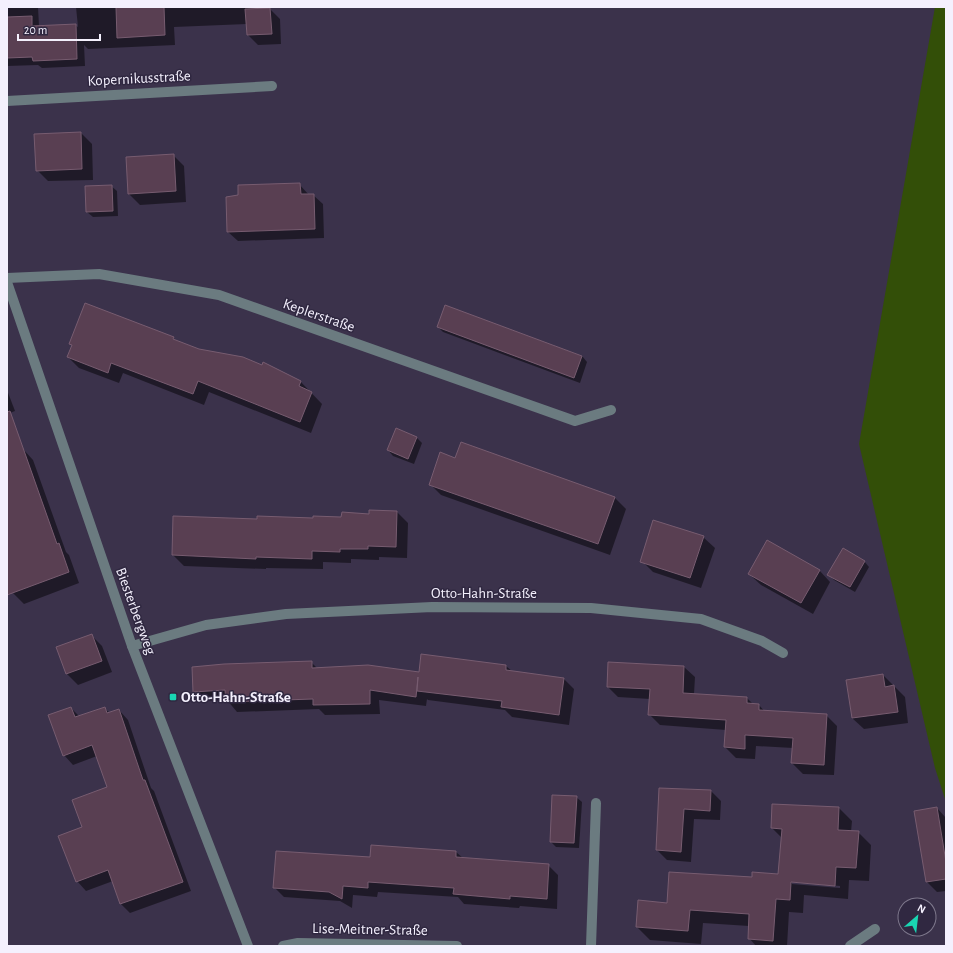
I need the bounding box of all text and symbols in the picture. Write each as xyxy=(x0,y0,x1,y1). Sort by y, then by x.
scale bar xyxy=(18,16,100,42)
text: 20 m xyxy=(24,24,47,36)
street label: Kopernikusstraße xyxy=(87,68,191,89)
street label: Keplerstraße xyxy=(281,296,357,335)
street label: Biesterbergweg xyxy=(113,566,158,657)
street label: Otto-Hahn-Straße xyxy=(431,586,537,601)
place label: Otto-Hahn-Straße xyxy=(181,690,291,705)
marker: Otto-Hahn-Straße xyxy=(168,692,178,702)
north arrow xyxy=(897,897,937,937)
text: N xyxy=(915,902,927,915)
street label: Lise-Meitner-Straße xyxy=(312,921,428,938)

